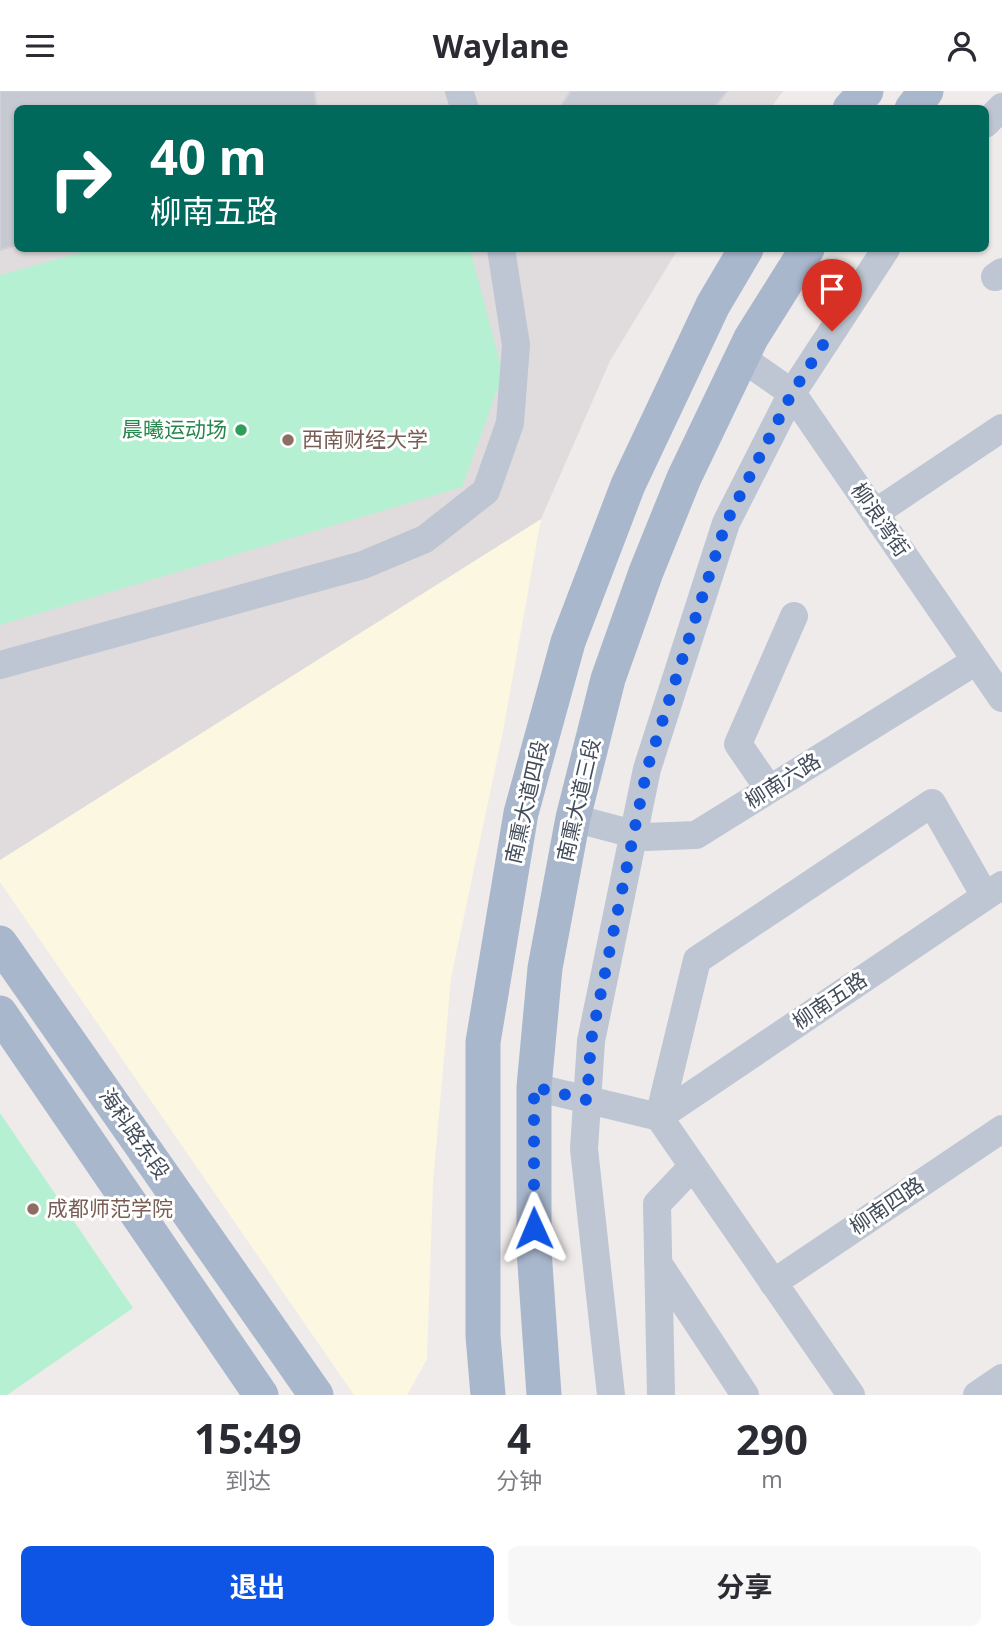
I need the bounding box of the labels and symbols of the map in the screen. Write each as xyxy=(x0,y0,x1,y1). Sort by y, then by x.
pin xyxy=(802,259,862,331)
place label: 晨曦运动场 xyxy=(122,415,227,443)
marker: 晨曦运动场 xyxy=(233,422,249,438)
place label: 西南财经大学 xyxy=(302,425,428,453)
marker: 西南财经大学 xyxy=(280,432,296,448)
street label: 柳浪湾街 xyxy=(845,477,916,562)
street label: 南熏大道三段 xyxy=(550,735,606,864)
street label: 南熏大道四段 xyxy=(498,737,554,866)
street label: 柳南六路 xyxy=(739,746,826,814)
street label: 柳南五路 xyxy=(787,965,872,1035)
street label: 海科路东段 xyxy=(93,1082,176,1184)
street label: 柳南四路 xyxy=(844,1170,929,1240)
position arrow xyxy=(497,1191,571,1265)
place label: 成都师范学院 xyxy=(47,1194,173,1222)
marker: 成都师范学院 xyxy=(25,1201,41,1217)

